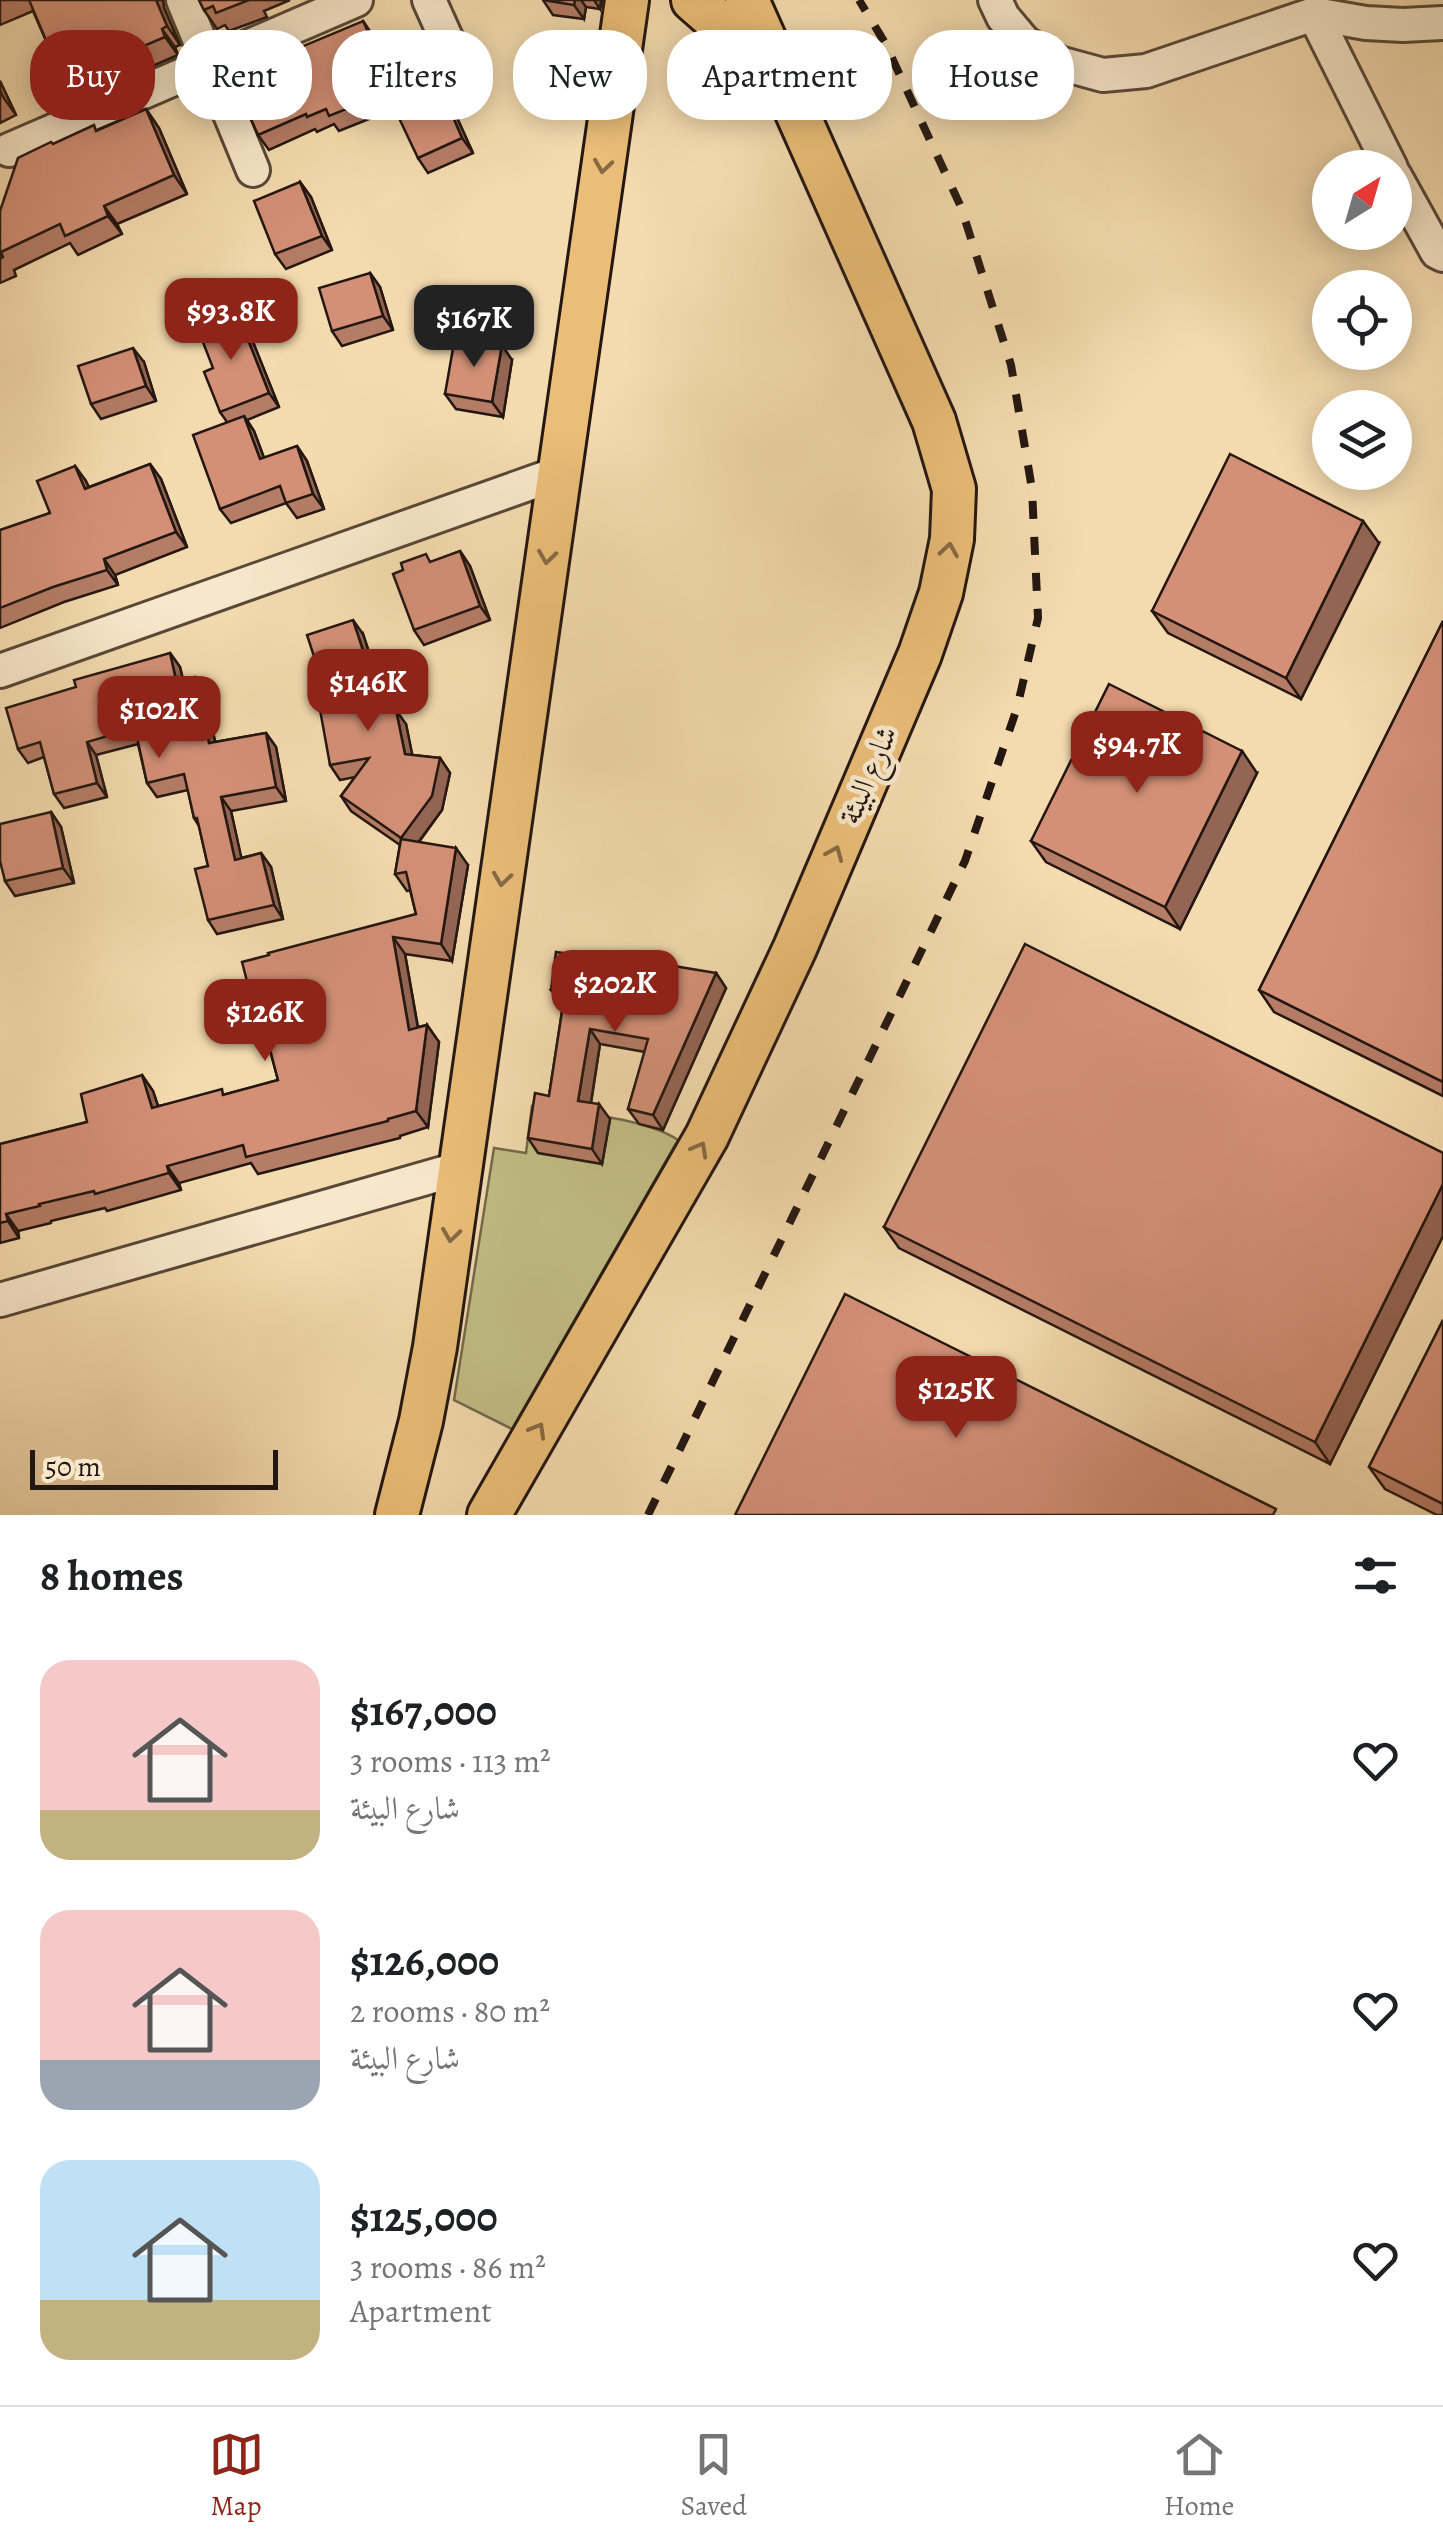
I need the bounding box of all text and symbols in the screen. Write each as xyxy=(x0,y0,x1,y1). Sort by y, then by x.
chip: Buy xyxy=(30,30,155,120)
chip: Rent xyxy=(175,30,312,120)
chip: Filters xyxy=(332,30,493,120)
chip: New xyxy=(513,30,647,120)
chip: Apartment xyxy=(667,30,892,120)
chip: House xyxy=(912,30,1074,120)
north arrow xyxy=(1312,150,1412,250)
map controls xyxy=(1312,150,1412,490)
one-way arrow xyxy=(594,157,615,174)
button: locate xyxy=(1312,270,1412,370)
pin: $93.8K xyxy=(150,278,312,363)
pin: $167K xyxy=(404,285,544,370)
text: $93.8K xyxy=(187,288,275,332)
text: $167K xyxy=(436,295,512,339)
button: layers xyxy=(1312,390,1412,490)
one-way arrow xyxy=(938,542,959,558)
one-way arrow xyxy=(537,549,558,565)
pin: $146K xyxy=(298,649,438,734)
text: $146K xyxy=(329,659,407,703)
pin: $102K xyxy=(89,676,229,761)
text: $102K xyxy=(120,686,198,730)
pin: $94.7K xyxy=(1056,711,1218,796)
street label: شارع البيئة xyxy=(829,720,911,832)
text: $94.7K xyxy=(1093,721,1181,765)
one-way arrow xyxy=(823,846,843,864)
one-way arrow xyxy=(492,870,513,887)
pin: $202K xyxy=(545,950,685,1035)
text: $202K xyxy=(574,960,656,1004)
pin: $126K xyxy=(195,979,335,1064)
text: $126K xyxy=(226,989,304,1033)
one-way arrow xyxy=(687,1142,707,1160)
one-way arrow xyxy=(442,1227,463,1243)
pin: $125K xyxy=(886,1356,1026,1441)
text: $125K xyxy=(918,1366,994,1410)
one-way arrow xyxy=(525,1423,545,1441)
scale bar xyxy=(30,1445,278,1490)
text: 50 m xyxy=(45,1448,101,1486)
text: 8 homes xyxy=(40,1547,184,1604)
icon: filters xyxy=(1348,1548,1403,1603)
text: $167,000 xyxy=(350,1682,497,1739)
icon: home xyxy=(120,1700,240,1820)
icon: heart xyxy=(1348,1733,1403,1788)
text: 3 rooms · 113 m² xyxy=(350,1739,551,1783)
text: شارع البيئة xyxy=(350,1786,460,1830)
text: $126,000 xyxy=(350,1932,499,1989)
icon: home xyxy=(120,1950,240,2070)
icon: heart xyxy=(1348,1983,1403,2038)
text: 2 rooms · 80 m² xyxy=(350,1989,550,2033)
text: شارع البيئة xyxy=(350,2036,460,2080)
text: $125,000 xyxy=(350,2188,498,2245)
icon: home xyxy=(120,2200,240,2320)
icon: heart xyxy=(1348,2233,1403,2288)
text: 3 rooms · 86 m² xyxy=(350,2245,546,2289)
text: Apartment xyxy=(350,2289,492,2333)
tab: Map xyxy=(209,2427,264,2525)
tab: Saved xyxy=(681,2427,747,2525)
tab: Home xyxy=(1164,2427,1234,2525)

